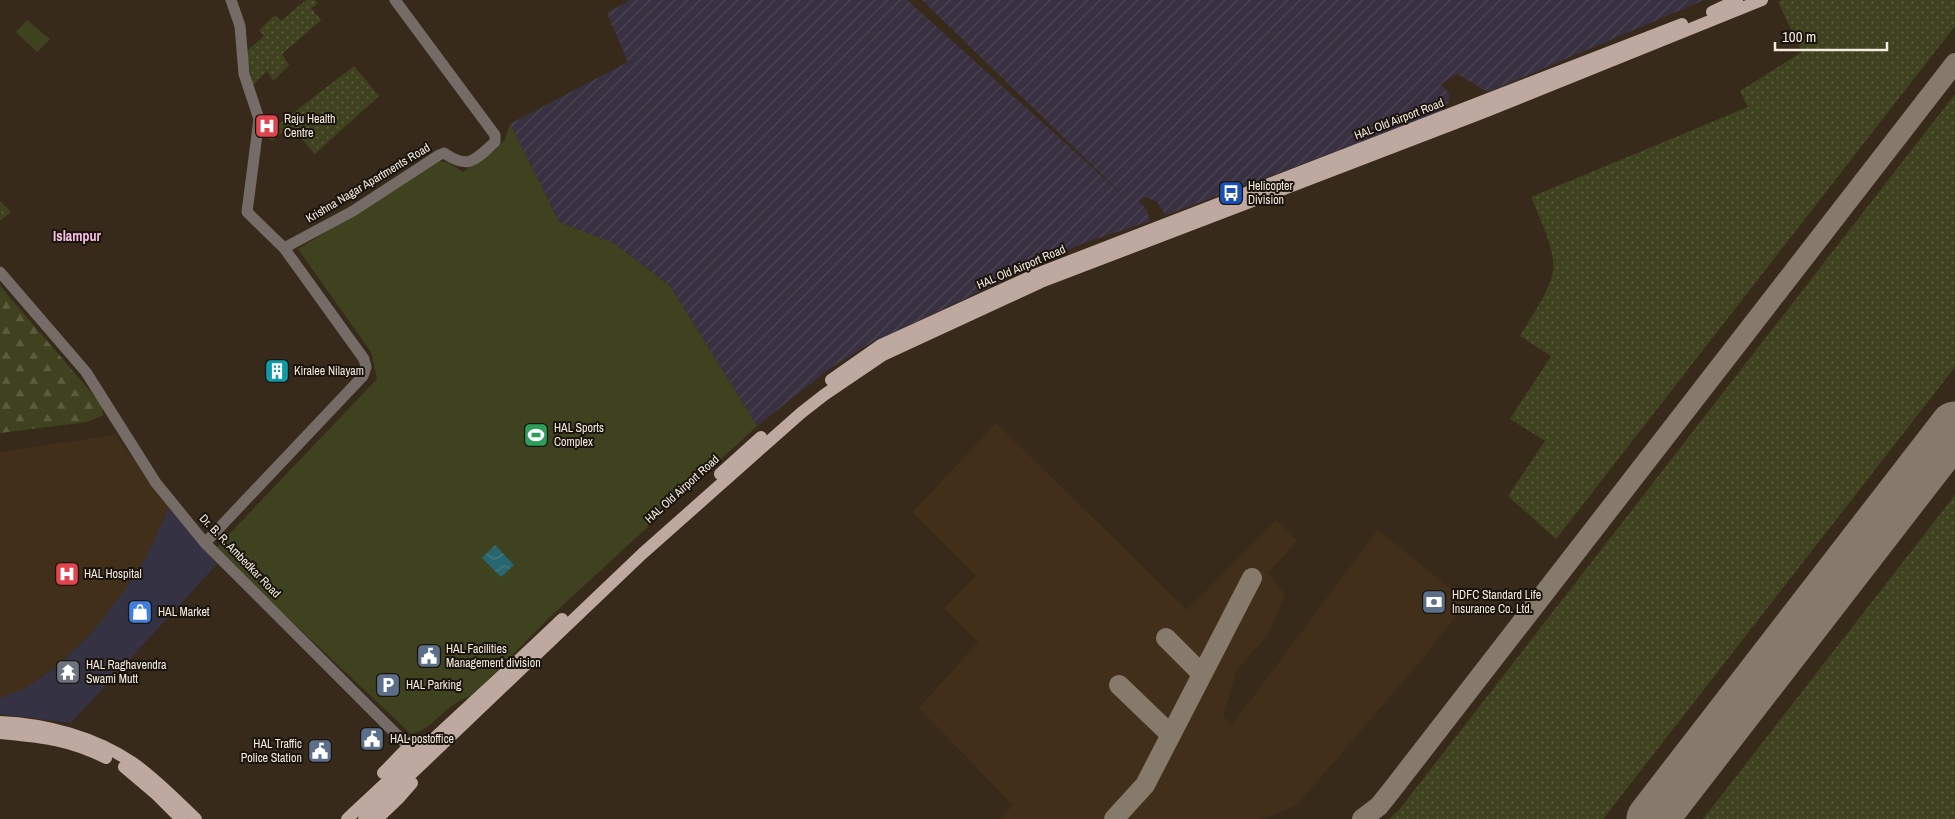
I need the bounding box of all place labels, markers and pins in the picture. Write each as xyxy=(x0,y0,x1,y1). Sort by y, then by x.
place label: Raju Health Centre xyxy=(284,111,335,141)
hospital icon: Raju Health Centre xyxy=(254,113,280,139)
place label: Helicopter Division xyxy=(1248,178,1294,208)
bus stop icon: Helicopter Division xyxy=(1218,180,1244,206)
building icon: Kiralee Nilayam xyxy=(264,358,290,384)
place label: Kiralee Nilayam xyxy=(294,363,364,379)
place label: HAL Sports Complex xyxy=(554,420,604,450)
sports icon: HAL Sports Complex xyxy=(523,422,549,448)
hospital icon: HAL Hospital xyxy=(54,561,80,587)
place label: HAL Hospital xyxy=(84,566,142,582)
place label: HDFC Standard Life Insurance Co. Ltd. xyxy=(1452,587,1541,617)
bank icon: HDFC Standard Life Insurance Co. Ltd. xyxy=(1421,589,1447,615)
shop icon: HAL Market xyxy=(127,599,153,625)
place label: HAL Market xyxy=(158,604,210,620)
place label: HAL Facilities Management division xyxy=(446,641,541,671)
public building icon: HAL Facilities Management division xyxy=(416,643,442,669)
place label: HAL Raghavendra Swami Mutt xyxy=(86,657,167,687)
temple icon: HAL Raghavendra Swami Mutt xyxy=(55,659,81,685)
parking icon: HAL Parking xyxy=(375,672,401,698)
place label: HAL Parking xyxy=(406,677,462,693)
public building icon: HAL postoffice xyxy=(359,726,385,752)
place label: HAL postoffice xyxy=(390,731,454,747)
place label: HAL Traffic Police Station xyxy=(241,736,302,766)
public building icon: HAL Traffic Police Station xyxy=(307,738,333,764)

